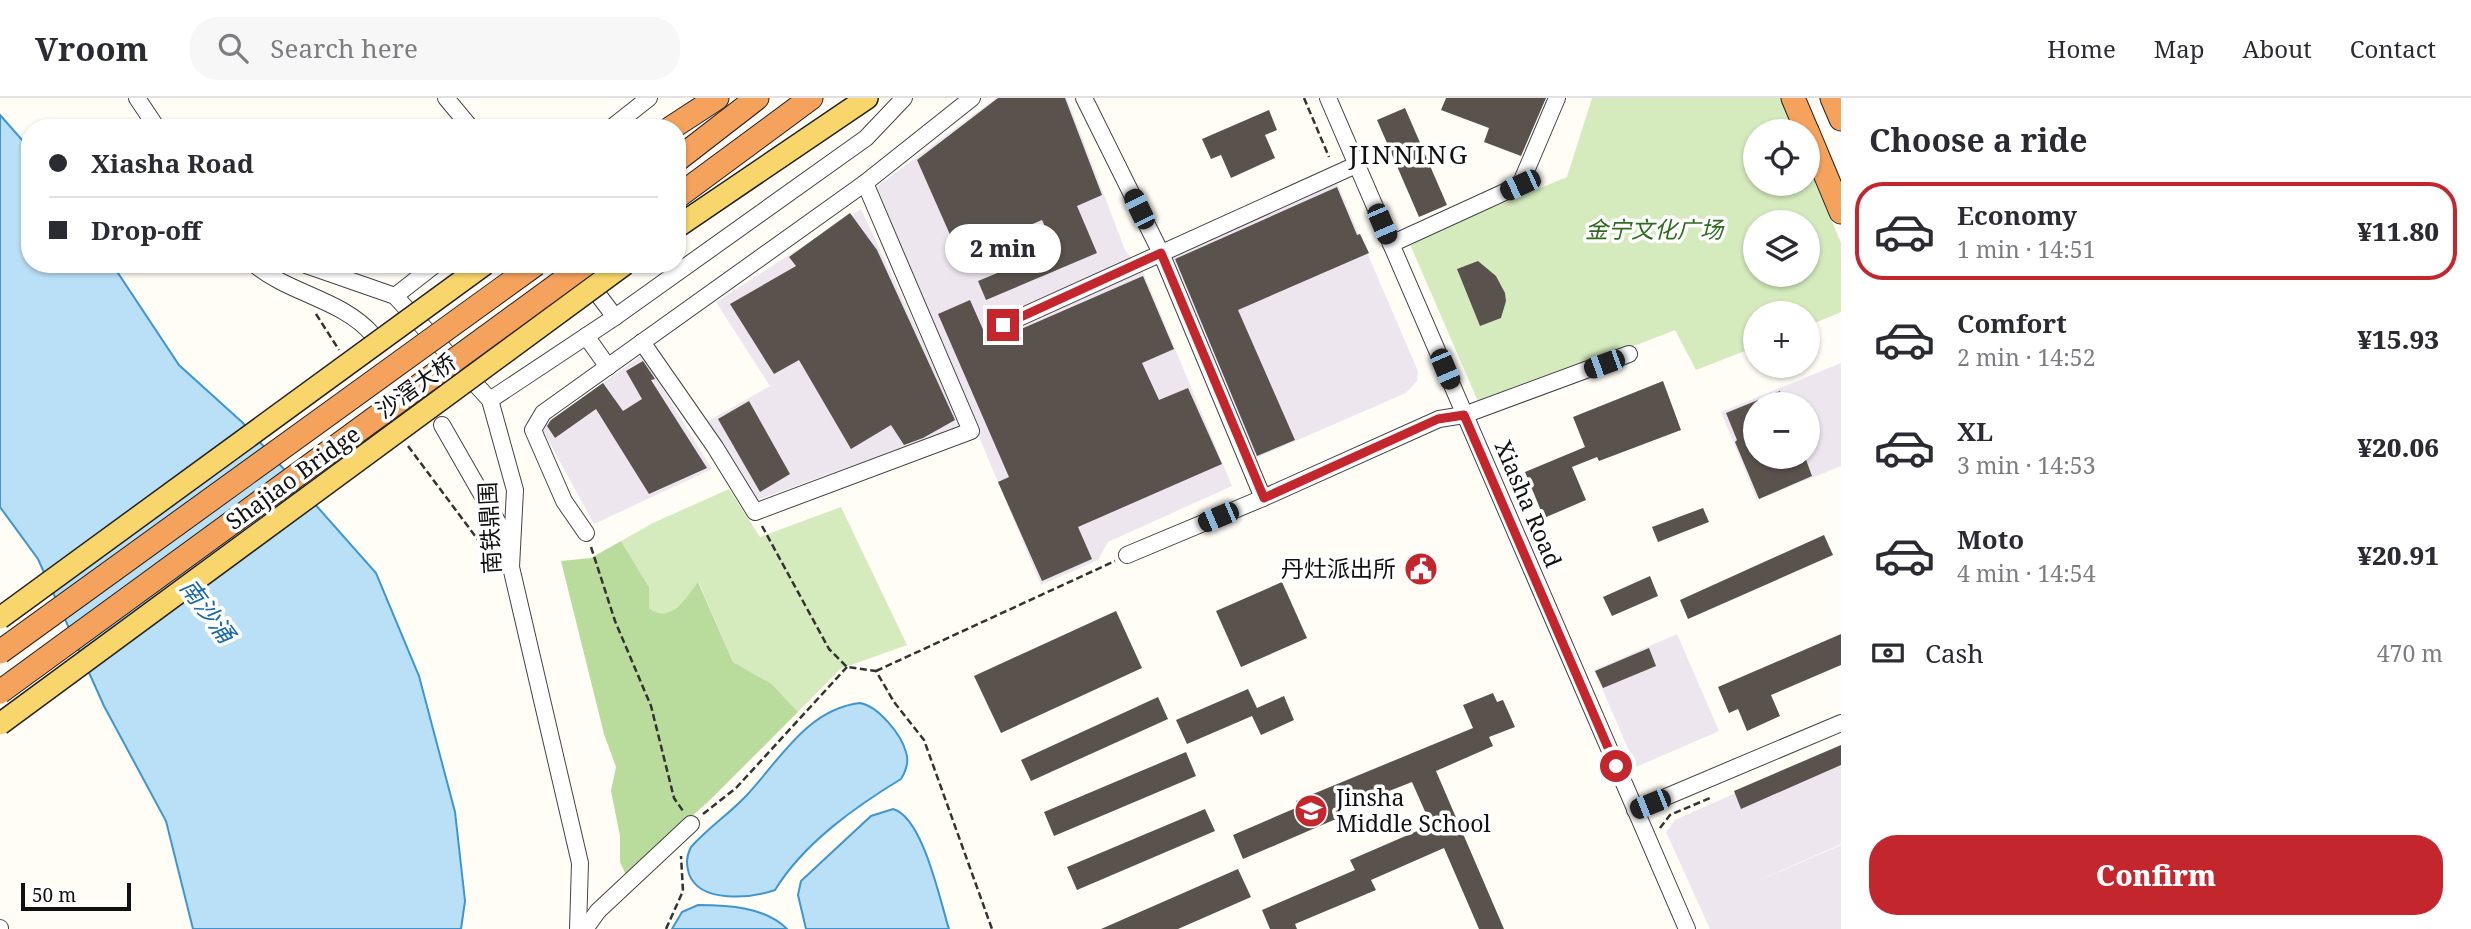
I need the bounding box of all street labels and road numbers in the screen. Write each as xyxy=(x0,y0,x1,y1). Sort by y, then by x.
street label: 沙滘大桥 xyxy=(369,345,462,425)
street label: Shajiao Bridge xyxy=(219,418,366,537)
street label: Xiasha Road xyxy=(1488,435,1570,572)
street label: 南铁鼎围 xyxy=(471,481,507,575)

